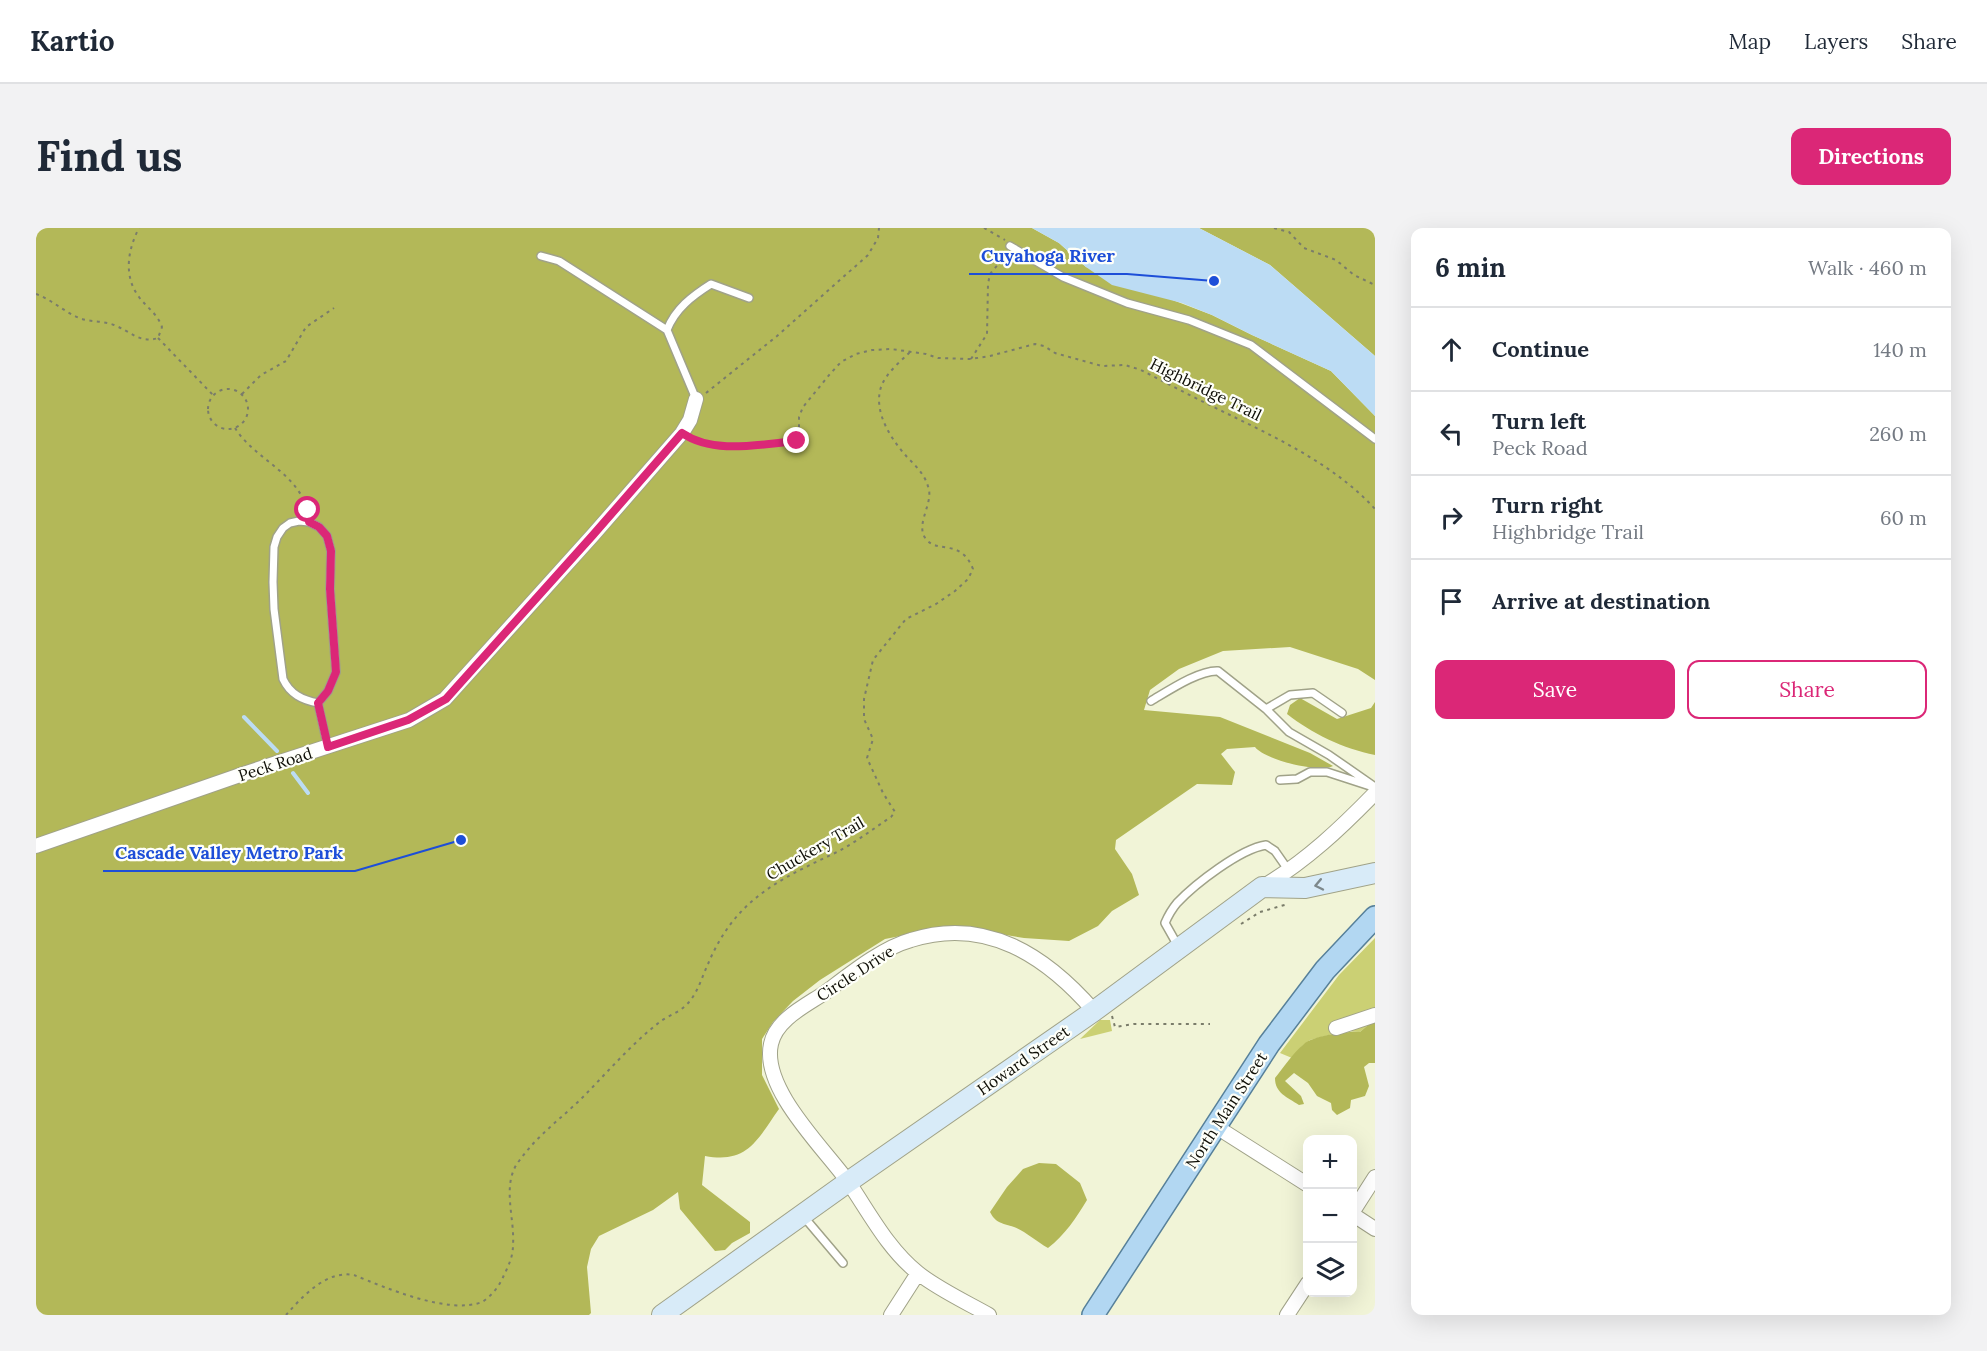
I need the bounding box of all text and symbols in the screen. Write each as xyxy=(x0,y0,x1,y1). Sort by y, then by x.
text: Kartio xyxy=(30,23,114,59)
text: Map xyxy=(1728,28,1771,55)
text: Layers xyxy=(1804,28,1868,55)
text: Share xyxy=(1901,28,1957,55)
button: Directions xyxy=(1791,128,1951,185)
text: Find us xyxy=(36,129,182,183)
callout: Cuyahoga River xyxy=(969,238,1127,274)
text: Cuyahoga River xyxy=(981,244,1115,267)
text: 6 min xyxy=(1435,251,1506,284)
text: Walk · 460 m xyxy=(1808,255,1927,280)
icon: ahead xyxy=(1435,333,1468,366)
text: Continue xyxy=(1492,335,1589,363)
text: 140 m xyxy=(1873,337,1927,362)
street label: Highbridge Trail xyxy=(1147,353,1265,425)
text: Turn left xyxy=(1492,407,1586,435)
icon: left xyxy=(1435,417,1468,450)
text: 260 m xyxy=(1869,421,1927,446)
route end xyxy=(783,427,809,453)
text: Peck Road xyxy=(1492,435,1588,460)
text: Turn right xyxy=(1492,491,1603,519)
route start xyxy=(294,496,320,522)
icon: right xyxy=(1435,501,1468,534)
text: 60 m xyxy=(1880,505,1927,530)
text: Highbridge Trail xyxy=(1492,519,1644,544)
icon: arrive xyxy=(1435,585,1468,618)
text: Arrive at destination xyxy=(1492,587,1710,615)
button: Save xyxy=(1435,660,1675,719)
button: Share xyxy=(1687,660,1927,719)
street label: Peck Road xyxy=(236,743,315,785)
street label: Chuckery Trail xyxy=(762,812,868,884)
callout: Cascade Valley Metro Park xyxy=(103,835,355,871)
text: Cascade Valley Metro Park xyxy=(115,841,343,864)
one-way arrow xyxy=(1314,878,1324,891)
street label: Circle Drive xyxy=(813,940,898,1005)
street label: Howard Street xyxy=(973,1020,1074,1099)
street label: North Main Street xyxy=(1181,1047,1272,1172)
map controls xyxy=(1303,1135,1357,1297)
button: + xyxy=(1303,1135,1357,1189)
button: − xyxy=(1303,1189,1357,1243)
button: layers xyxy=(1303,1243,1357,1297)

